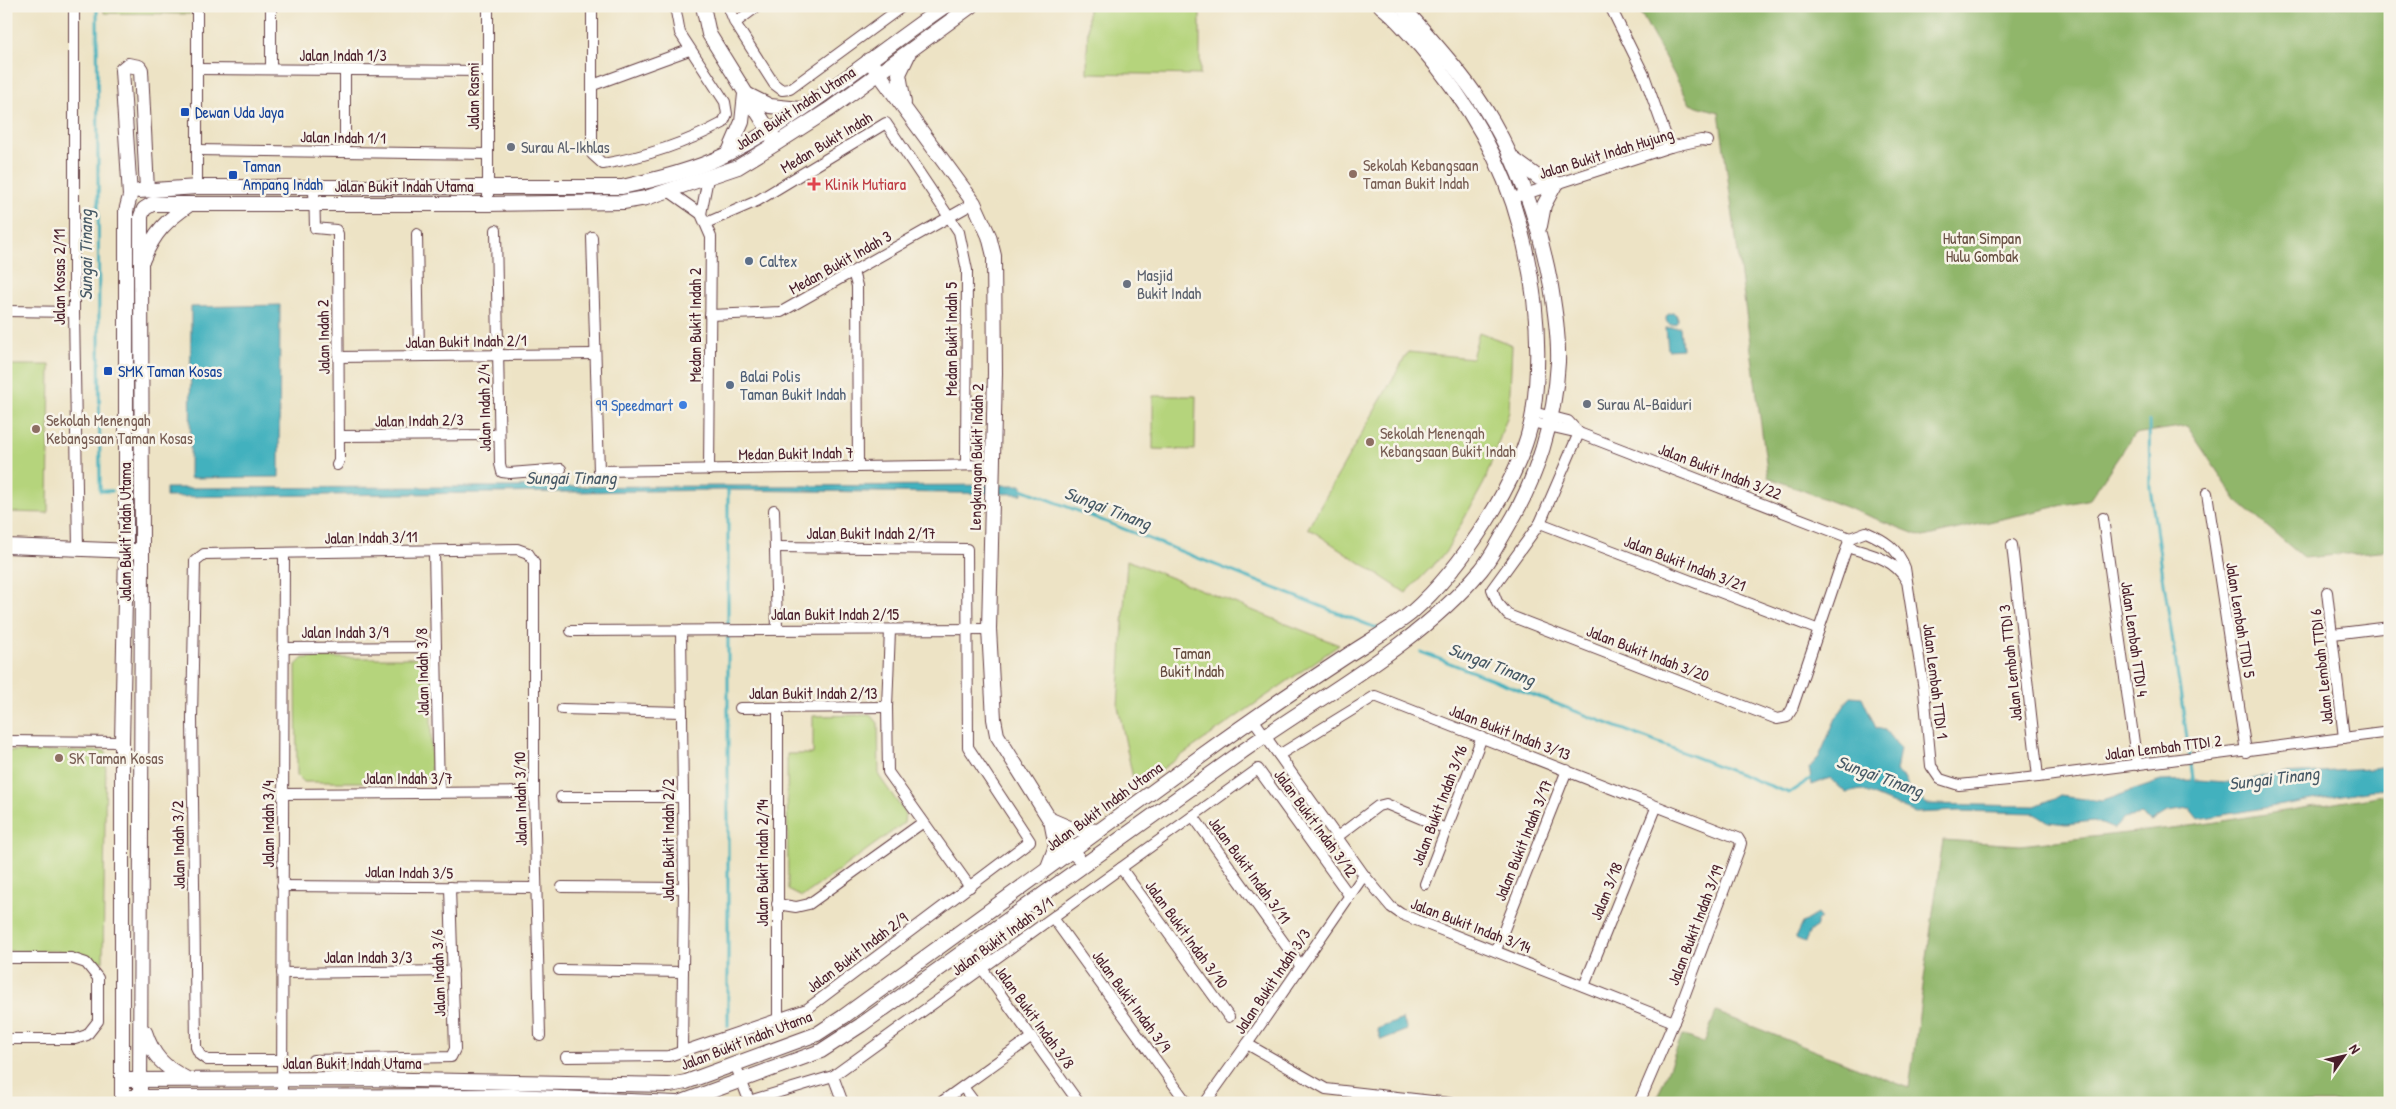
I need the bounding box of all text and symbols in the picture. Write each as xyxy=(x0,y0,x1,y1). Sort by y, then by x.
street label: Jalan Indah 1/3 xyxy=(299,44,387,66)
street label: Jalan Bukit Indah Utama xyxy=(731,61,859,155)
street label: Jalan Rasmi xyxy=(462,62,484,130)
place label: Dewan Uda Jaya xyxy=(195,101,284,123)
marker: Dewan Uda Jaya xyxy=(179,106,191,118)
street label: Medan Bukit Indah xyxy=(776,106,876,178)
street label: Jalan Bukit Indah Hujung xyxy=(1536,122,1676,184)
street label: Jalan Indah 1/1 xyxy=(300,125,386,149)
place label: Surau Al-Ikhlas xyxy=(521,136,610,158)
marker: Surau Al-Ikhlas xyxy=(505,141,517,153)
place label: Sekolah Kebangsaan Taman Bukit Indah xyxy=(1363,154,1479,194)
place label: Taman Ampang Indah xyxy=(243,155,323,195)
marker: Sekolah Kebangsaan Taman Bukit Indah xyxy=(1347,168,1359,180)
marker: Taman Ampang Indah xyxy=(227,169,239,181)
place label: Klinik Mutiara xyxy=(825,173,906,195)
street label: Jalan Bukit Indah Utama xyxy=(334,175,474,197)
marker: Klinik Mutiara xyxy=(807,177,821,191)
water label: Sungai Tinang xyxy=(73,209,98,300)
street label: Medan Bukit Indah 3 xyxy=(785,225,895,299)
park label: Hutan Simpan Hulu Gombak xyxy=(1943,227,2021,267)
street label: Jalan Kosas 2/11 xyxy=(48,229,70,325)
place label: Caltex xyxy=(759,250,797,272)
marker: Caltex xyxy=(743,255,755,267)
place label: Masjid Bukit Indah xyxy=(1137,264,1201,304)
street label: Medan Bukit Indah 2 xyxy=(684,267,706,382)
marker: Masjid Bukit Indah xyxy=(1121,278,1133,290)
street label: Medan Bukit Indah 5 xyxy=(940,282,962,396)
street label: Jalan Indah 2 xyxy=(311,299,335,375)
street label: Jalan Bukit Indah 2/1 xyxy=(405,329,527,353)
place label: SMK Taman Kosas xyxy=(118,360,222,382)
street label: Jalan Indah 2/4 xyxy=(472,364,496,452)
marker: SMK Taman Kosas xyxy=(102,365,114,377)
place label: Balai Polis Taman Bukit Indah xyxy=(740,365,846,405)
marker: Balai Polis Taman Bukit Indah xyxy=(724,379,736,391)
street label: Lengkungan Bukit Indah 2 xyxy=(964,383,988,530)
place label: Surau Al-Baiduri xyxy=(1597,393,1692,415)
place label: 99 Speedmart xyxy=(596,394,673,416)
marker: Surau Al-Baiduri xyxy=(1581,398,1593,410)
marker: 99 Speedmart xyxy=(677,399,689,411)
street label: Jalan Indah 2/3 xyxy=(374,408,464,432)
place label: Sekolah Menengah Kebangsaan Taman Kosas xyxy=(46,409,193,449)
place label: Sekolah Menengah Kebangsaan Bukit Indah xyxy=(1380,422,1516,462)
marker: Sekolah Menengah Kebangsaan Taman Kosas xyxy=(30,423,42,435)
marker: Sekolah Menengah Kebangsaan Bukit Indah xyxy=(1364,436,1376,448)
street label: Jalan Bukit Indah 3/22 xyxy=(1655,437,1785,505)
street label: Medan Bukit Indah 7 xyxy=(738,441,854,465)
street label: Jalan Bukit Indah Utama xyxy=(114,462,136,602)
water label: Sungai Tinang xyxy=(526,465,617,490)
water label: Sungai Tinang xyxy=(1061,480,1156,536)
street label: Jalan Bukit Indah 2/17 xyxy=(806,522,936,544)
street label: Jalan Indah 3/11 xyxy=(324,525,418,549)
street label: Jalan Bukit Indah 3/21 xyxy=(1621,530,1749,596)
street label: Jalan Lembah TTDI 5 xyxy=(2221,561,2261,680)
street label: Jalan Lembah TTDI 4 xyxy=(2116,580,2154,698)
street label: Jalan Bukit Indah 2/15 xyxy=(771,603,899,625)
street label: Jalan Lembah TTDI 3 xyxy=(1993,604,2027,722)
street label: Jalan Lembah TTDI 6 xyxy=(2304,608,2338,726)
street label: Jalan Bukit Indah 3/20 xyxy=(1583,619,1713,687)
street label: Jalan Indah 3/9 xyxy=(301,621,389,643)
street label: Jalan Lembah TTDI 1 xyxy=(1918,622,1954,740)
street label: Jalan Indah 3/8 xyxy=(410,628,434,716)
water label: Sungai Tinang xyxy=(1445,636,1540,692)
park label: Taman Bukit Indah xyxy=(1160,642,1224,682)
street label: Jalan Bukit Indah 2/13 xyxy=(749,682,877,704)
street label: Jalan Bukit Indah 3/13 xyxy=(1446,699,1574,765)
street label: Jalan Lembah TTDI 2 xyxy=(2103,729,2223,765)
street label: Jalan Bukit Indah 3/16 xyxy=(1406,741,1472,869)
place label: SK Taman Kosas xyxy=(69,747,164,769)
water label: Sungai Tinang xyxy=(1833,749,1928,804)
marker: SK Taman Kosas xyxy=(53,752,65,764)
street label: Jalan Indah 3/10 xyxy=(508,752,532,846)
street label: Jalan Bukit Indah Utama xyxy=(1041,756,1167,856)
water label: Sungai Tinang xyxy=(2227,760,2321,796)
street label: Jalan Bukit Indah 3/12 xyxy=(1269,764,1363,882)
street label: Jalan Indah 3/7 xyxy=(363,767,453,789)
street label: Jalan Bukit Indah 3/17 xyxy=(1489,776,1557,904)
street label: Jalan Bukit Indah 2/2 xyxy=(657,778,679,902)
street label: Jalan Indah 3/4 xyxy=(257,780,279,868)
street label: Jalan Bukit Indah 2/14 xyxy=(751,799,773,927)
street label: Jalan Indah 3/2 xyxy=(166,800,190,890)
street label: Jalan Bukit Indah 3/11 xyxy=(1204,812,1296,928)
street label: Jalan 3/18 xyxy=(1585,859,1628,923)
street label: Jalan Indah 3/5 xyxy=(365,860,454,884)
street label: Jalan Bukit Indah 3/19 xyxy=(1662,862,1728,988)
street label: Jalan Bukit Indah 3/10 xyxy=(1140,876,1234,992)
street label: Jalan Bukit Indah 3/1 xyxy=(947,891,1058,981)
street label: Jalan Bukit Indah 3/14 xyxy=(1408,892,1534,958)
street label: Jalan Bukit Indah 2/9 xyxy=(802,907,912,997)
street label: Jalan Bukit Indah 3/3 xyxy=(1229,924,1315,1038)
street label: Jalan Indah 3/6 xyxy=(425,929,451,1017)
street label: Jalan Bukit Indah 3/9 xyxy=(1087,945,1177,1057)
street label: Jalan Indah 3/3 xyxy=(324,946,412,968)
street label: Jalan Bukit Indah 3/8 xyxy=(990,961,1080,1073)
street label: Jalan Bukit Indah Utama xyxy=(677,1005,815,1075)
north arrow xyxy=(2318,1032,2368,1082)
text: N xyxy=(2345,1040,2365,1057)
street label: Jalan Bukit Indah Utama xyxy=(282,1052,422,1074)

